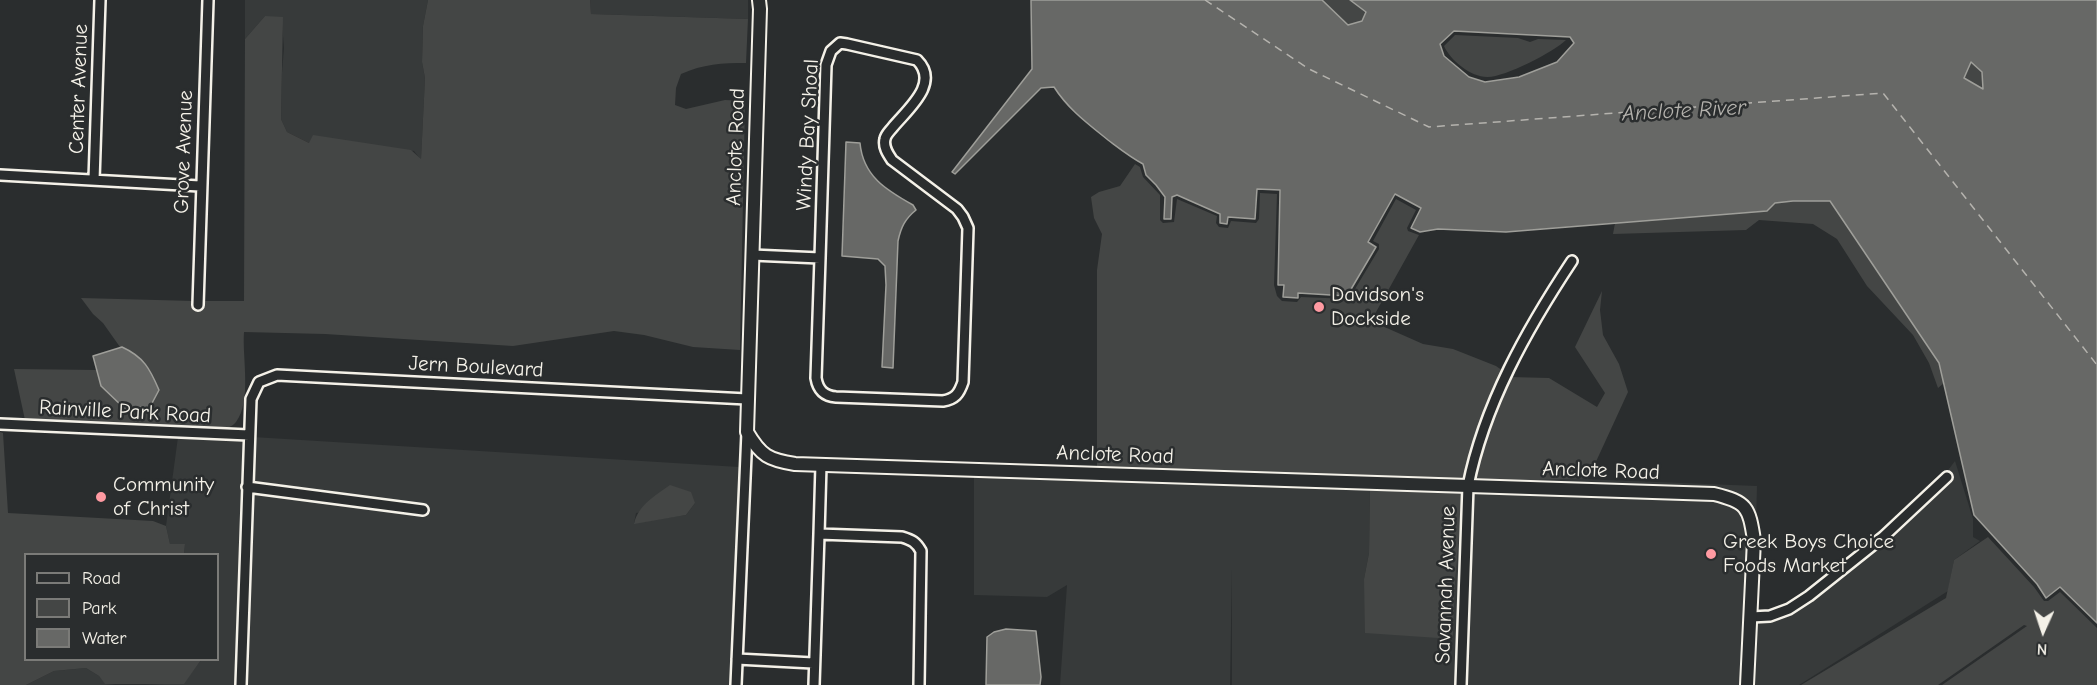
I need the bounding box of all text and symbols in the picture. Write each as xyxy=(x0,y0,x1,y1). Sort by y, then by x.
street label: Center Avenue xyxy=(64,23,94,155)
street label: Windy Bay Shoal xyxy=(791,59,825,211)
street label: Anclote Road xyxy=(721,88,751,206)
street label: Grove Avenue xyxy=(169,90,199,214)
water label: Anclote River xyxy=(1621,95,1747,127)
place label: Davidson's Dockside xyxy=(1331,282,1424,332)
marker: Davidson's Dockside xyxy=(1312,300,1326,314)
street label: Jern Boulevard xyxy=(408,351,544,383)
street label: Rainville Park Road xyxy=(38,395,212,429)
street label: Anclote Road xyxy=(1056,440,1174,470)
street label: Anclote Road xyxy=(1542,456,1660,486)
place label: Community of Christ xyxy=(113,472,214,522)
marker: Community of Christ xyxy=(94,490,108,504)
street label: Savannah Avenue xyxy=(1431,506,1461,664)
place label: Greek Boys Choice Foods Market xyxy=(1723,529,1894,579)
marker: Greek Boys Choice Foods Market xyxy=(1704,547,1718,561)
legend xyxy=(24,553,219,661)
text: Road xyxy=(82,568,121,589)
text: Park xyxy=(82,598,116,619)
north arrow xyxy=(2013,601,2073,661)
text: Water xyxy=(82,628,126,649)
text: N xyxy=(2036,640,2048,658)

